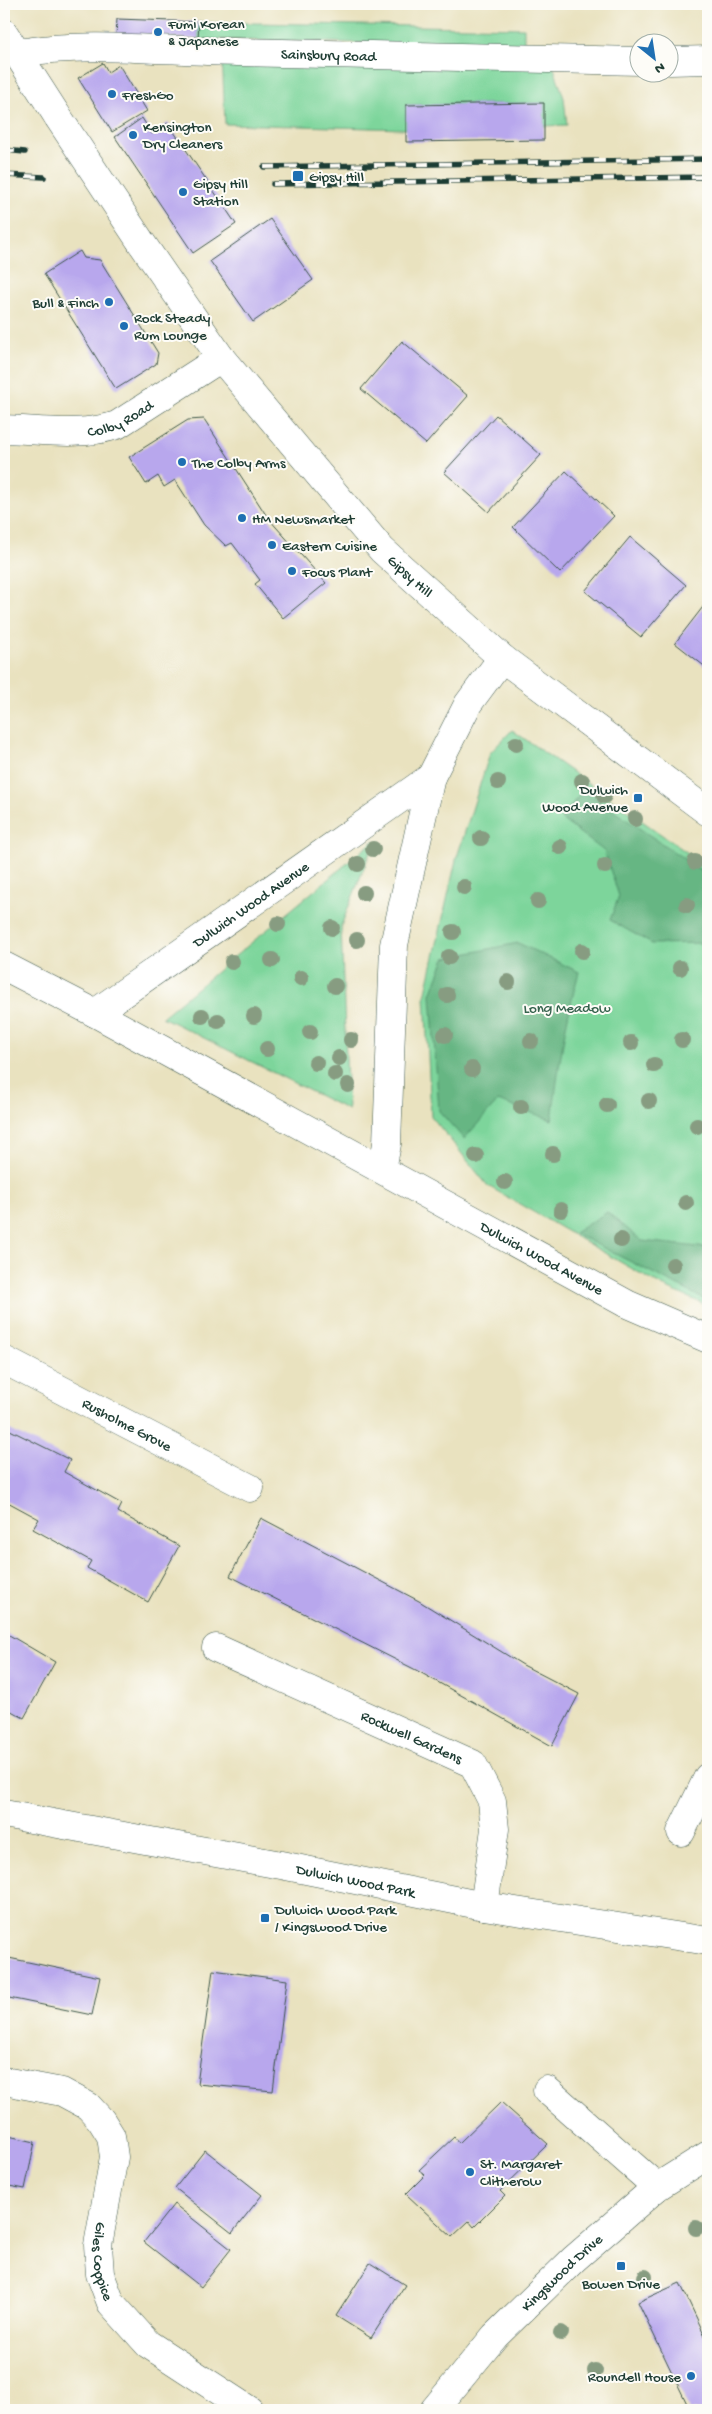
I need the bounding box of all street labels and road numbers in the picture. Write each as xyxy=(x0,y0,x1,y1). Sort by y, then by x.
street label: Sainsbury Road xyxy=(281,46,378,67)
street label: Colby Road xyxy=(87,396,158,442)
street label: Gipsy Hill xyxy=(383,552,436,602)
street label: Dulwich Wood Avenue xyxy=(189,858,313,953)
street label: Dulwich Wood Avenue xyxy=(476,1218,606,1300)
street label: Rusholme Grove xyxy=(79,1395,174,1457)
street label: Rockwell Gardens xyxy=(358,1708,465,1769)
street label: Dulwich Wood Park xyxy=(293,1861,418,1903)
street label: Giles Coppice xyxy=(87,2220,116,2304)
street label: Kingswood Drive xyxy=(518,2231,607,2316)

